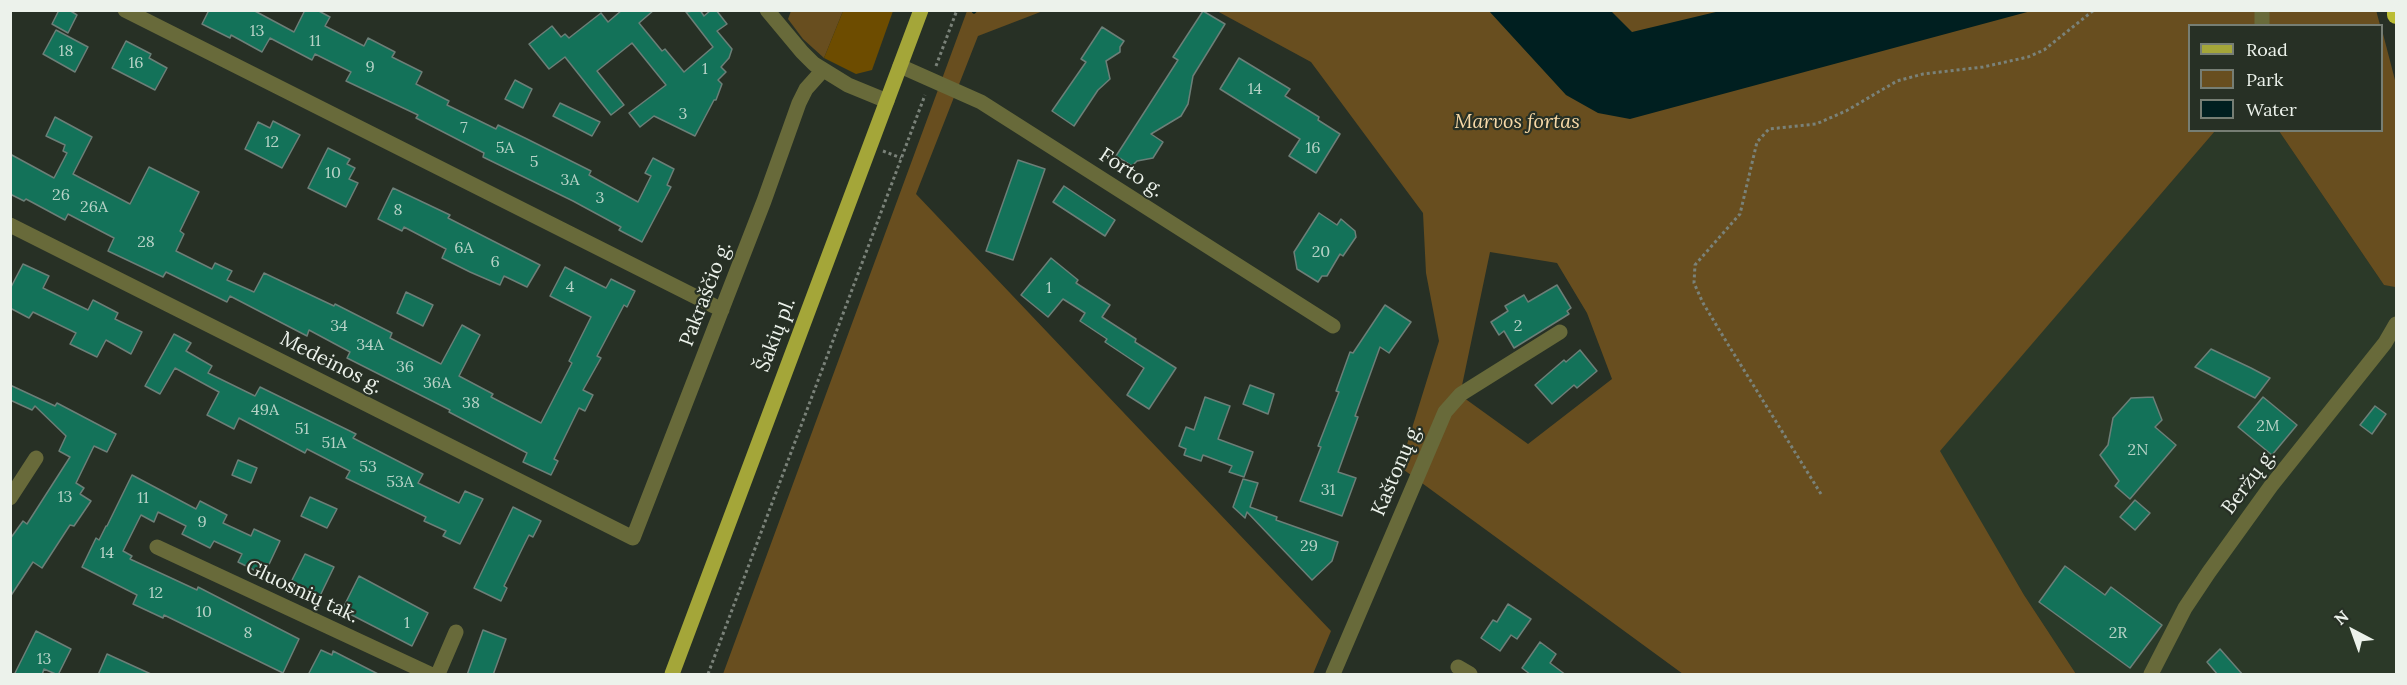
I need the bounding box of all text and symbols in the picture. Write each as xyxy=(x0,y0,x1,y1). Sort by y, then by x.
house number: 13 xyxy=(250,21,264,41)
legend xyxy=(2188,24,2383,132)
house number: 11 xyxy=(309,31,321,51)
text: Road xyxy=(2246,38,2288,61)
house number: 18 xyxy=(59,41,73,61)
house number: 16 xyxy=(128,53,144,73)
house number: 9 xyxy=(365,57,375,77)
house number: 1 xyxy=(702,59,708,79)
text: Park xyxy=(2246,68,2283,91)
house number: 14 xyxy=(1248,79,1262,99)
text: Water xyxy=(2246,98,2297,121)
house number: 3 xyxy=(679,104,687,124)
park label: Marvos fortas xyxy=(1454,110,1580,134)
house number: 7 xyxy=(460,118,468,138)
house number: 12 xyxy=(265,132,279,152)
house number: 5A xyxy=(496,138,514,158)
house number: 16 xyxy=(1305,138,1321,158)
street label: Forto g. xyxy=(1094,143,1168,203)
house number: 5 xyxy=(530,152,538,172)
house number: 10 xyxy=(325,163,341,183)
house number: 3A xyxy=(561,170,579,190)
house number: 26 xyxy=(52,185,70,205)
house number: 3 xyxy=(596,188,604,208)
house number: 26A xyxy=(80,197,108,217)
house number: 8 xyxy=(394,200,402,220)
house number: 28 xyxy=(137,232,155,252)
house number: 6A xyxy=(454,238,474,258)
street label: Pakraščio g. xyxy=(675,238,737,350)
house number: 20 xyxy=(1312,242,1330,262)
house number: 6 xyxy=(490,252,500,272)
house number: 4 xyxy=(566,277,574,297)
house number: 1 xyxy=(1046,278,1052,298)
street label: Šakių pl. xyxy=(751,295,801,375)
house number: 34 xyxy=(330,316,348,336)
house number: 2 xyxy=(1514,316,1522,336)
street label: Medeinos g. xyxy=(276,327,386,399)
house number: 34A xyxy=(356,335,384,355)
house number: 36 xyxy=(396,357,414,377)
house number: 36A xyxy=(423,373,451,393)
house number: 38 xyxy=(462,393,480,413)
house number: 49A xyxy=(251,400,279,420)
house number: 2M xyxy=(2256,416,2280,436)
house number: 51 xyxy=(295,419,309,439)
street label: Kaštonų g. xyxy=(1367,420,1427,520)
house number: 51A xyxy=(322,433,346,453)
house number: 2N xyxy=(2128,440,2148,460)
street label: Beržų g. xyxy=(2217,445,2281,519)
house number: 53 xyxy=(359,457,377,477)
house number: 53A xyxy=(386,472,414,492)
house number: 31 xyxy=(1321,480,1335,500)
house number: 13 xyxy=(58,487,72,507)
house number: 11 xyxy=(137,488,149,508)
house number: 9 xyxy=(197,512,207,532)
house number: 29 xyxy=(1300,536,1318,556)
house number: 14 xyxy=(100,543,114,563)
street label: Gluosnių tak. xyxy=(242,555,362,629)
house number: 12 xyxy=(149,583,163,603)
north arrow xyxy=(2323,601,2383,661)
house number: 10 xyxy=(196,602,212,622)
text: N xyxy=(2330,606,2352,629)
house number: 1 xyxy=(404,613,410,633)
house number: 8 xyxy=(244,623,252,643)
house number: 2R xyxy=(2109,623,2127,643)
house number: 13 xyxy=(37,649,51,669)

